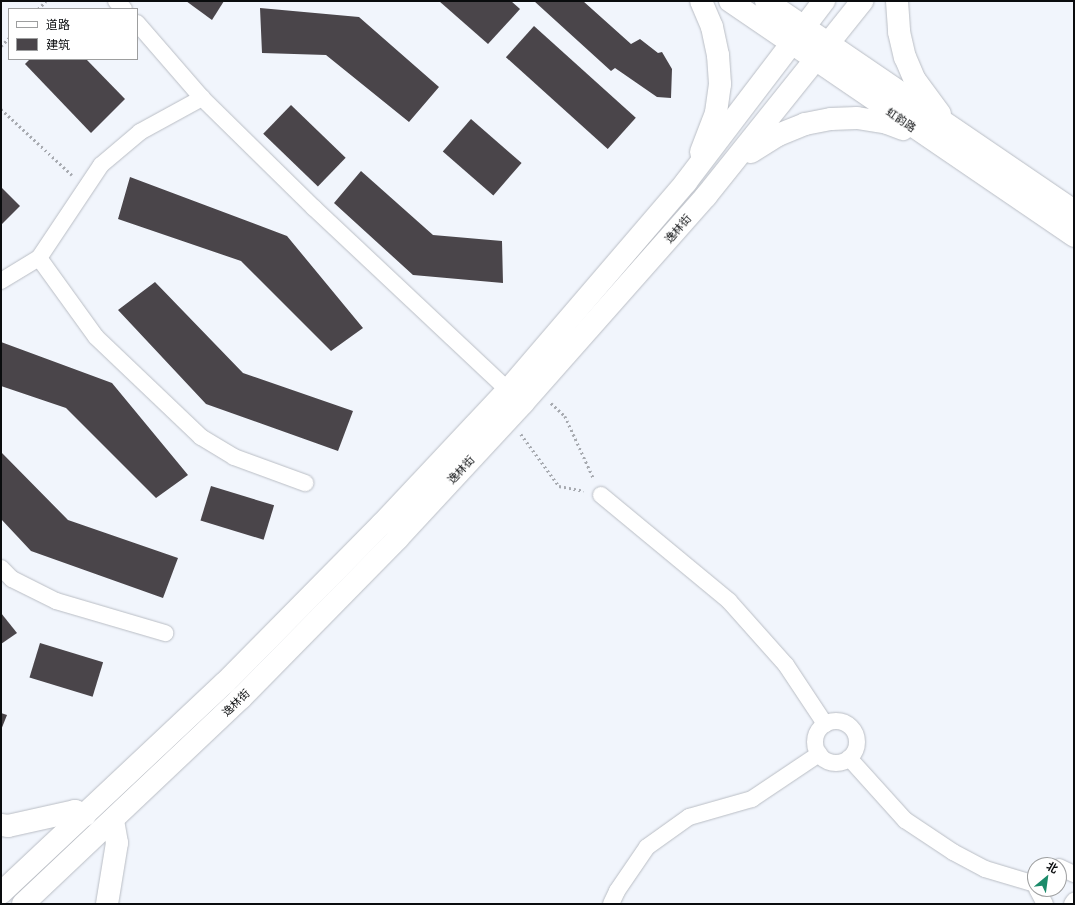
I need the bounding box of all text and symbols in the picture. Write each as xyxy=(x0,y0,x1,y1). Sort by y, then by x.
legend xyxy=(8,8,138,60)
text: 道路 xyxy=(46,16,70,33)
text: 建筑 xyxy=(46,36,70,53)
street label: 虹韵路 xyxy=(884,105,918,135)
street label: 逸林街 xyxy=(662,212,694,246)
street label: 逸林街 xyxy=(445,453,477,487)
street label: 逸林街 xyxy=(220,687,252,719)
north arrow xyxy=(1027,857,1067,897)
text: 北 xyxy=(1044,858,1061,876)

